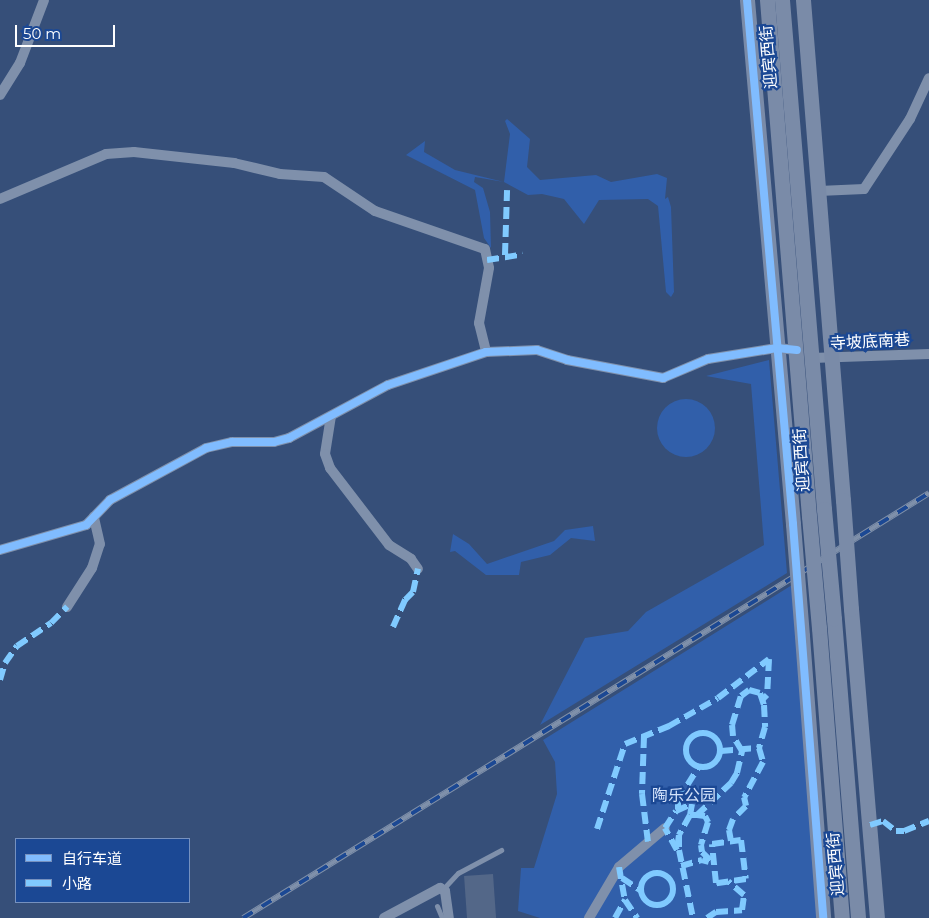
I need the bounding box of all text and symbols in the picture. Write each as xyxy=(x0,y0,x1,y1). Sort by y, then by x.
scale bar xyxy=(18,15,118,47)
text: 50 m xyxy=(23,24,61,43)
street label: 迎宾西街 xyxy=(757,24,781,90)
street label: 寺坡底南巷 xyxy=(830,330,910,354)
street label: 迎宾西街 xyxy=(790,427,814,493)
park label: 陶乐公园 xyxy=(652,786,716,806)
street label: 迎宾西街 xyxy=(824,831,848,897)
legend xyxy=(15,838,190,903)
text: 自行车道 xyxy=(62,849,122,868)
text: 小路 xyxy=(62,874,92,893)

